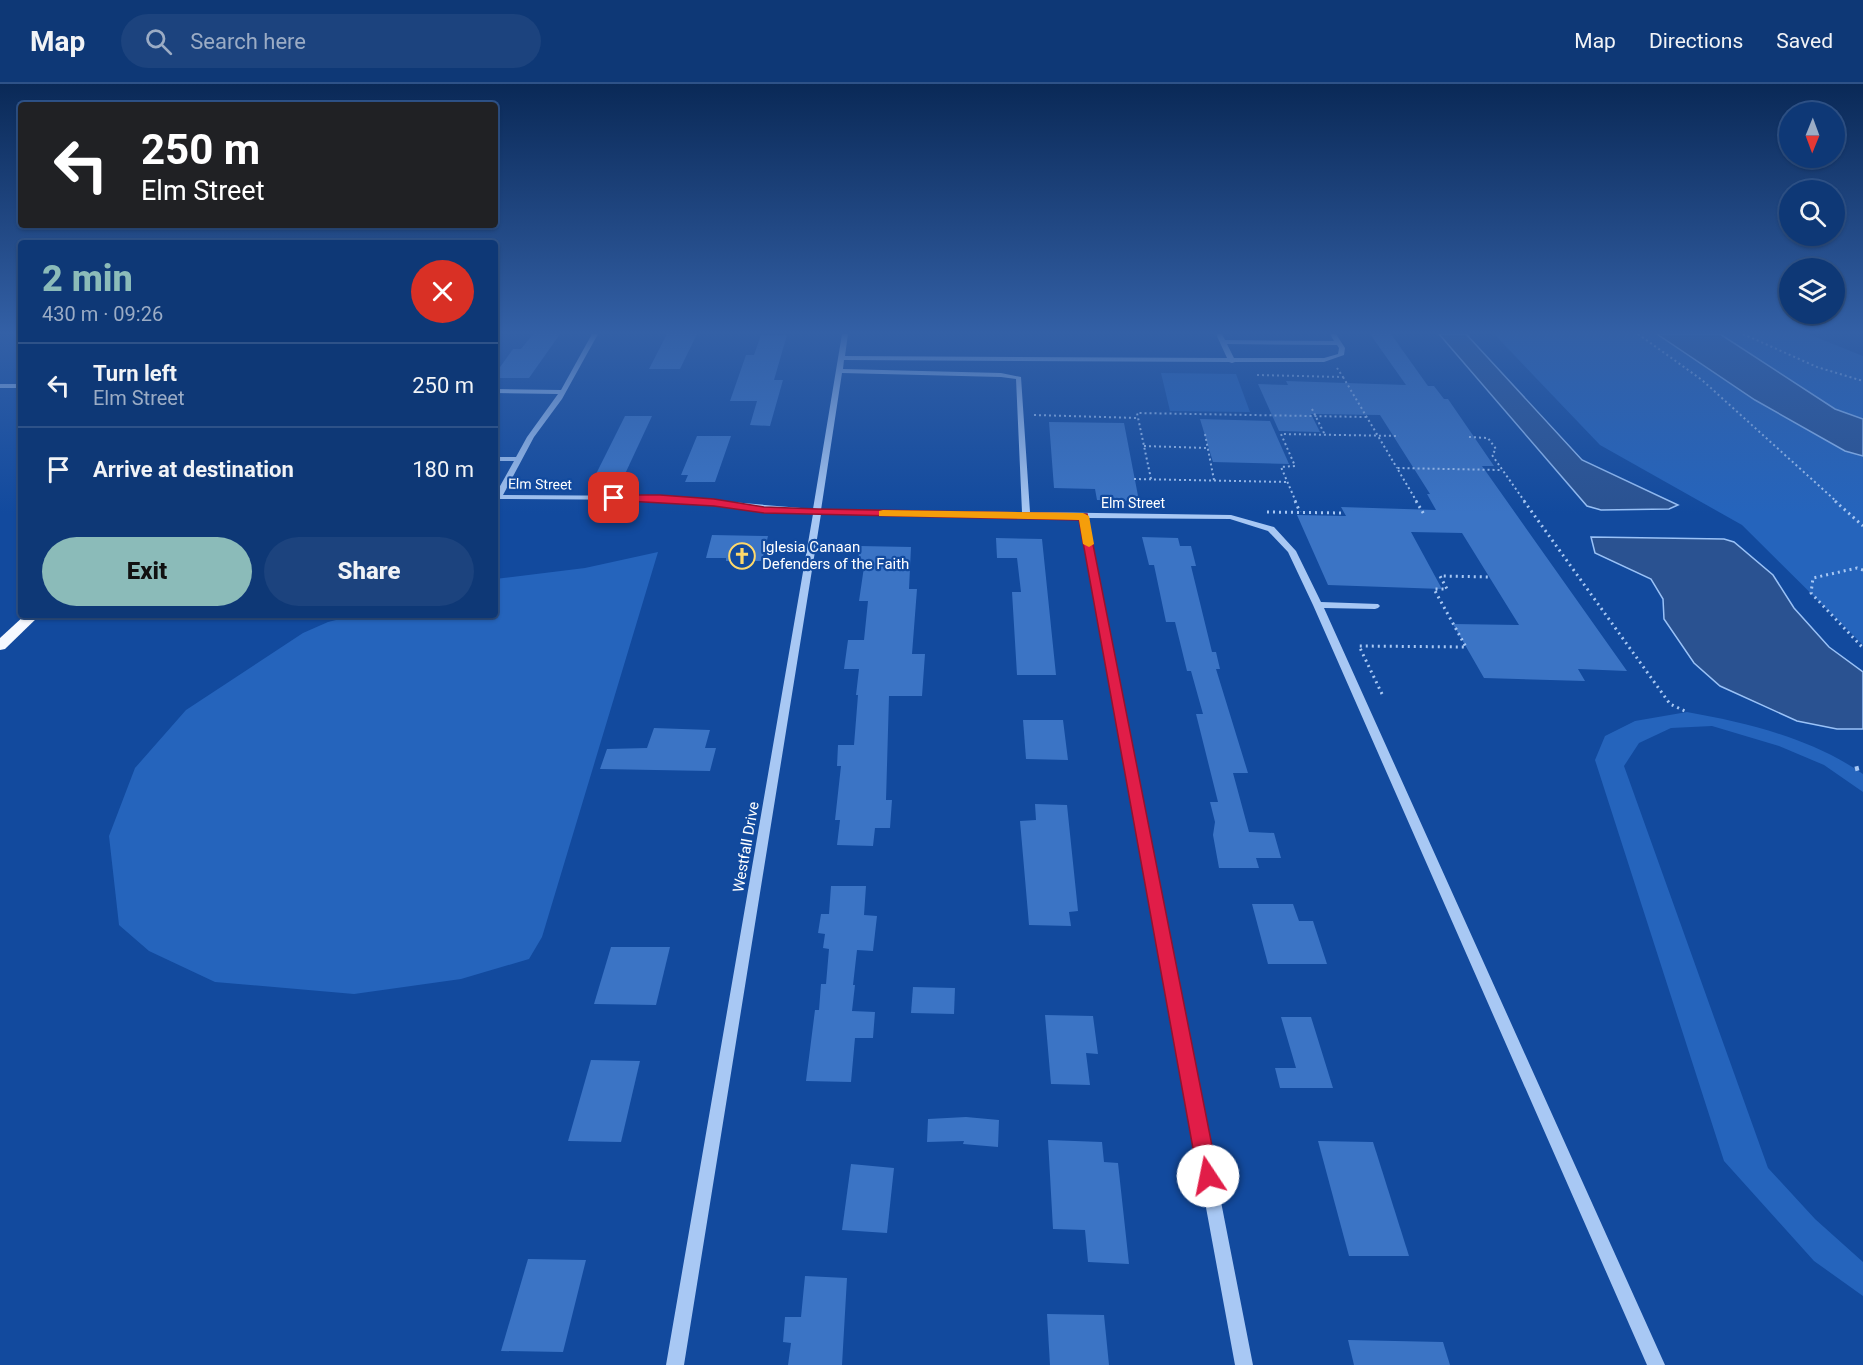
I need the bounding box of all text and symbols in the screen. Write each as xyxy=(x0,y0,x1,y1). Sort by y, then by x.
search box xyxy=(121,14,541,68)
text: Map xyxy=(30,25,85,58)
icon: search xyxy=(142,25,175,58)
text: Search here xyxy=(190,29,306,54)
text: Map xyxy=(1574,29,1616,53)
text: Directions xyxy=(1649,29,1743,53)
text: Saved xyxy=(1776,29,1833,53)
north arrow xyxy=(1779,102,1845,168)
map controls xyxy=(1779,102,1845,324)
text: 250 m xyxy=(141,125,260,174)
icon: left xyxy=(42,126,120,204)
text: Elm Street xyxy=(141,175,265,207)
button: search xyxy=(1779,180,1845,246)
text: 2 min xyxy=(42,258,133,300)
button: layers xyxy=(1779,258,1845,324)
button: close xyxy=(411,260,474,323)
text: 430 m · 09:26 xyxy=(42,302,163,326)
text: Turn left xyxy=(93,361,177,386)
icon: left xyxy=(42,369,75,402)
text: 250 m xyxy=(412,373,474,398)
text: Elm Street xyxy=(93,386,185,410)
icon: arrive xyxy=(42,453,75,486)
text: Arrive at destination xyxy=(93,457,294,482)
text: 180 m xyxy=(412,457,474,482)
pin xyxy=(588,472,639,523)
street label: Elm Street xyxy=(508,475,573,493)
icon: arrive xyxy=(597,481,630,514)
street label: Elm Street xyxy=(1101,495,1165,511)
button: Exit xyxy=(42,537,252,606)
button: Share xyxy=(264,537,474,606)
place label: Iglesia Canaan Defenders of the Faith xyxy=(762,538,909,573)
church icon: Iglesia Canaan Defenders of the Faith xyxy=(727,541,757,571)
street label: Westfall Drive xyxy=(729,800,763,894)
position arrow xyxy=(1176,1144,1240,1208)

